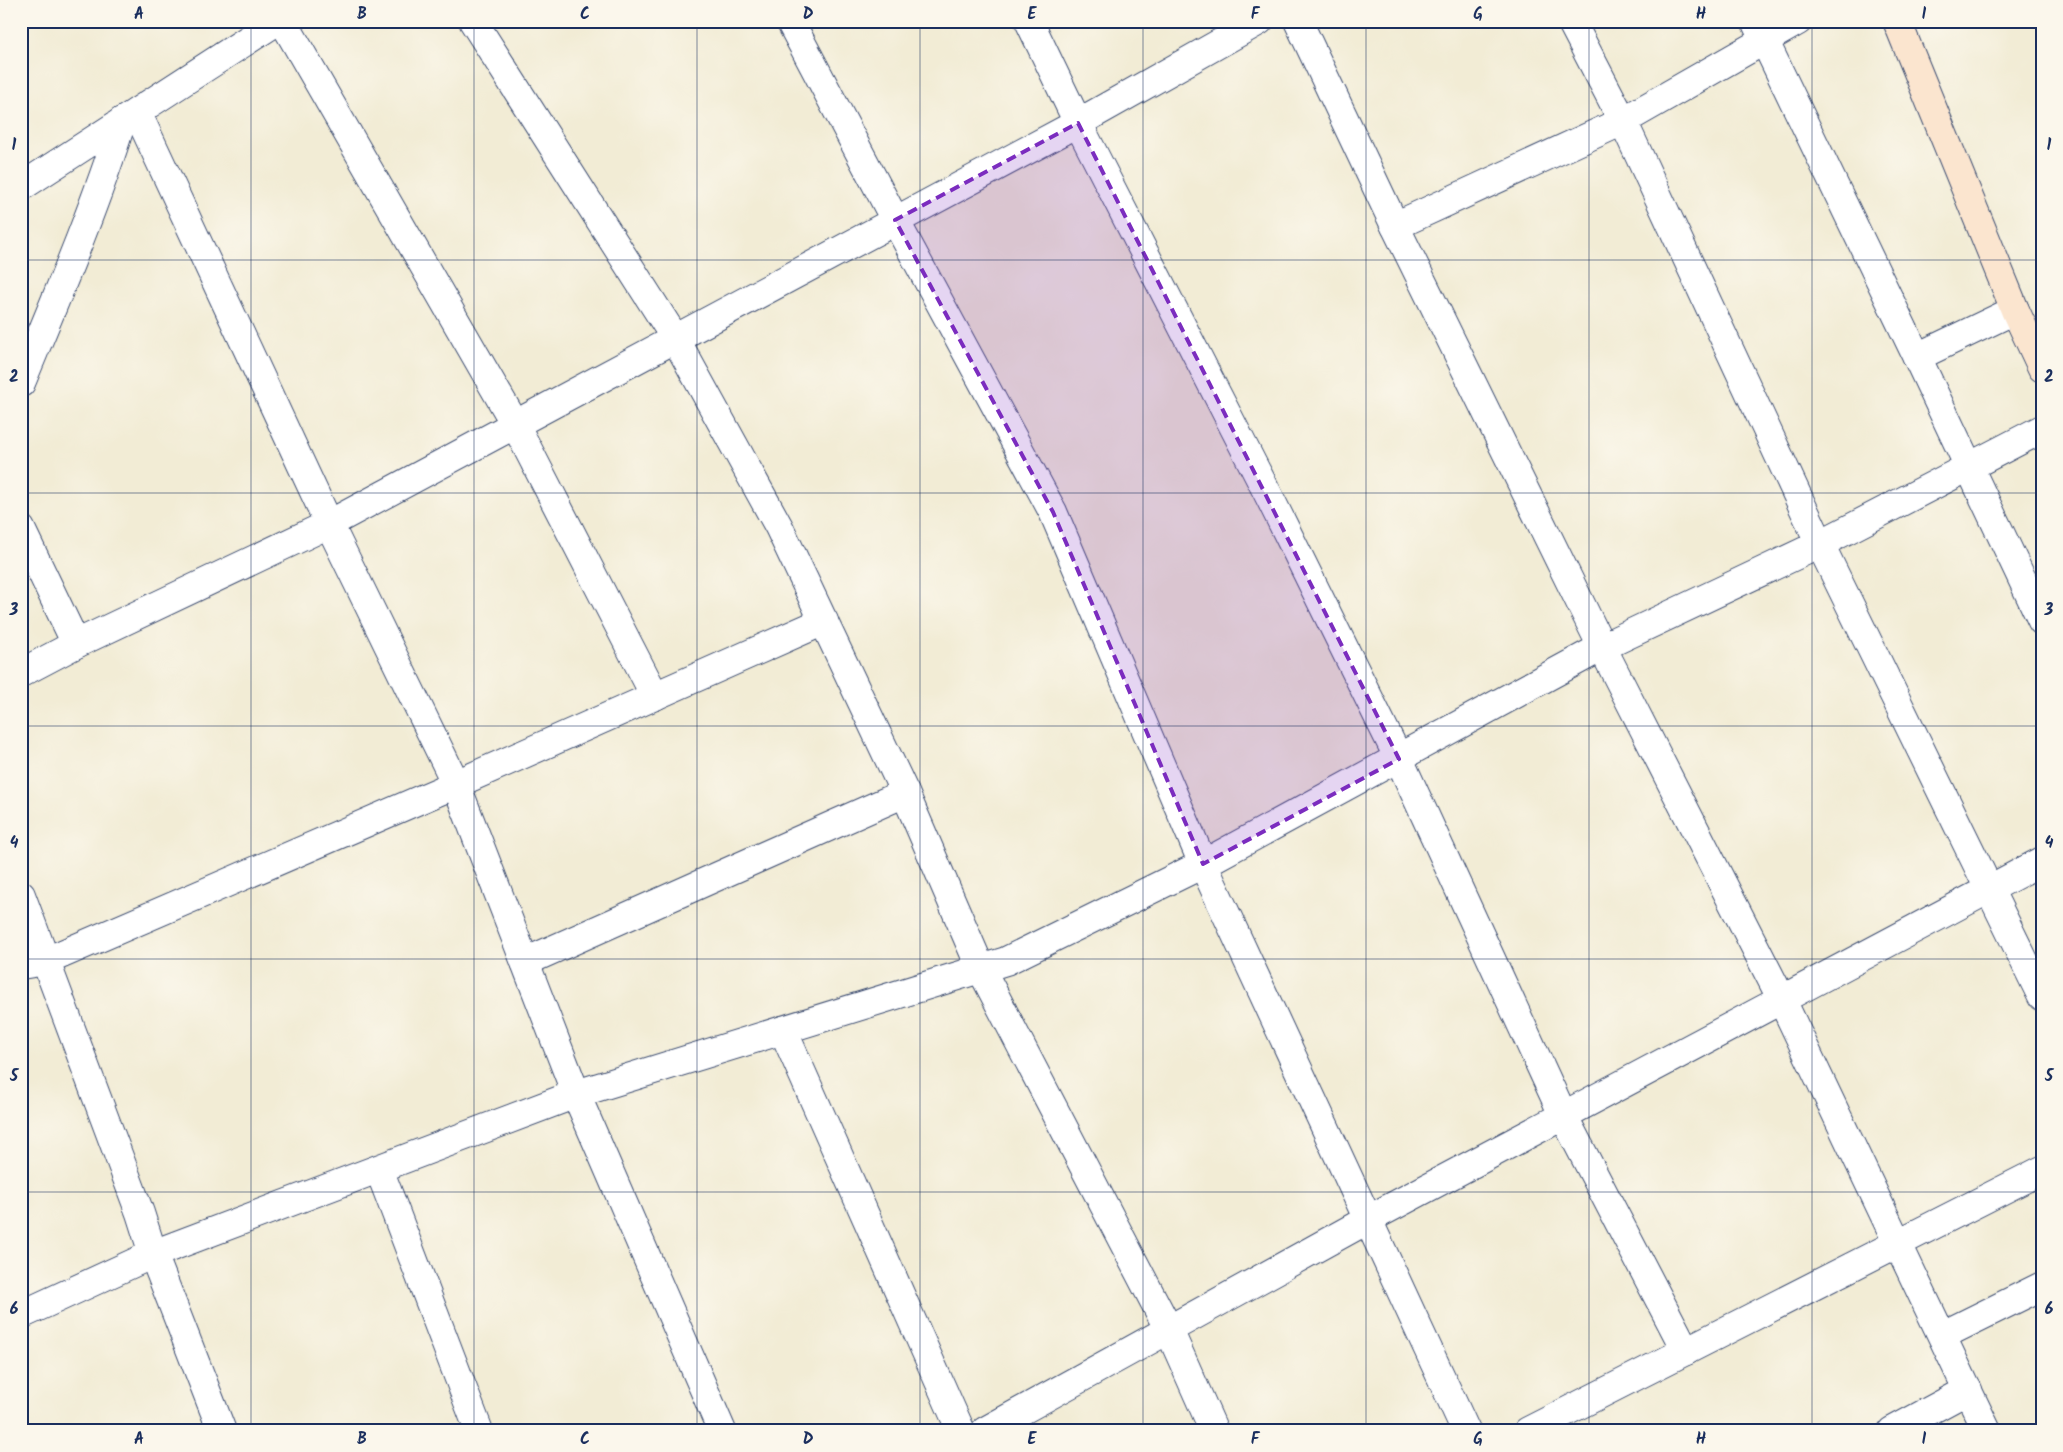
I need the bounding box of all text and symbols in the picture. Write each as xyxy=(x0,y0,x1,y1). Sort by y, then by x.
text: A xyxy=(134,2,144,27)
text: B xyxy=(357,2,367,27)
text: C xyxy=(580,2,590,27)
text: D xyxy=(803,2,814,27)
text: E xyxy=(1028,2,1038,27)
text: F xyxy=(1251,2,1261,27)
text: G xyxy=(1473,2,1483,27)
text: H xyxy=(1696,2,1706,27)
text: I xyxy=(1922,2,1927,27)
text: 1 xyxy=(12,133,17,158)
text: 1 xyxy=(2047,133,2052,158)
text: 2 xyxy=(9,365,19,390)
text: 2 xyxy=(2044,365,2054,390)
text: 3 xyxy=(9,598,19,623)
text: 3 xyxy=(2044,598,2054,623)
text: 4 xyxy=(10,831,19,856)
text: 4 xyxy=(2045,831,2054,856)
text: 5 xyxy=(9,1064,20,1089)
text: 5 xyxy=(2044,1064,2055,1089)
text: 6 xyxy=(10,1297,19,1322)
text: 6 xyxy=(2045,1297,2054,1322)
text: A xyxy=(134,1427,144,1452)
text: B xyxy=(357,1427,367,1452)
text: C xyxy=(580,1427,590,1452)
text: D xyxy=(803,1427,814,1452)
text: E xyxy=(1028,1427,1038,1452)
text: F xyxy=(1251,1427,1261,1452)
text: G xyxy=(1473,1427,1483,1452)
text: H xyxy=(1696,1427,1706,1452)
text: I xyxy=(1922,1427,1927,1452)

